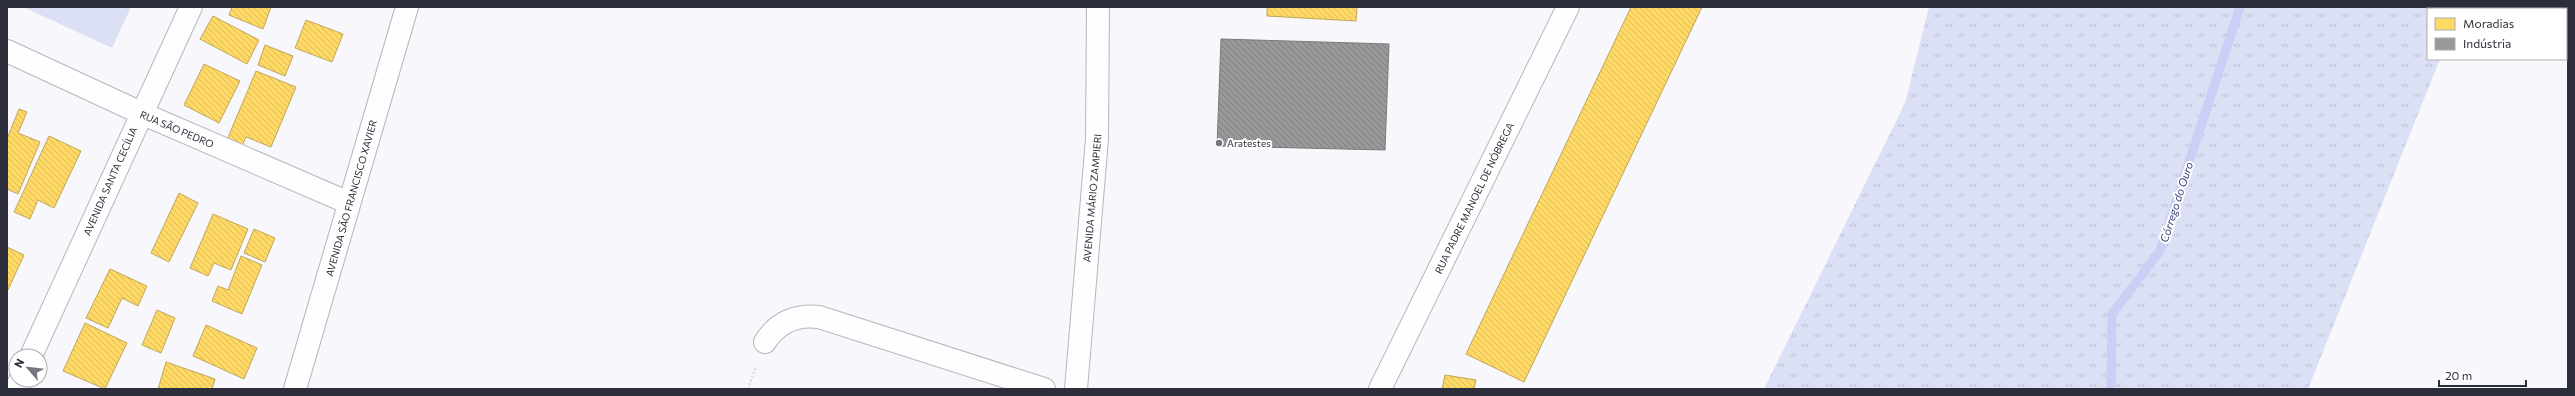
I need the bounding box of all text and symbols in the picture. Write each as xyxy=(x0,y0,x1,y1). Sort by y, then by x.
legend xyxy=(2427,8,2567,60)
text: Moradias xyxy=(2463,16,2514,30)
text: Indústria xyxy=(2463,36,2511,50)
street label: RUA SÃO PEDRO xyxy=(138,108,216,150)
street label: AVENIDA SÃO FRANCISCO XAVIER xyxy=(323,118,379,278)
street label: RUA PADRE MANOEL DE NÓBREGA xyxy=(1432,120,1516,276)
street label: AVENIDA SANTA CECÍLIA xyxy=(81,125,139,237)
street label: AVENIDA MÁRIO ZAMPIERI xyxy=(1080,133,1104,263)
place label: Aratestes xyxy=(1227,137,1271,149)
marker: Aratestes xyxy=(1214,138,1224,148)
water label: Córrego do Ouro xyxy=(2157,160,2195,244)
north arrow xyxy=(8,348,48,388)
text: N xyxy=(11,356,26,370)
scale bar xyxy=(2439,362,2526,388)
text: 20 m xyxy=(2445,368,2472,382)

